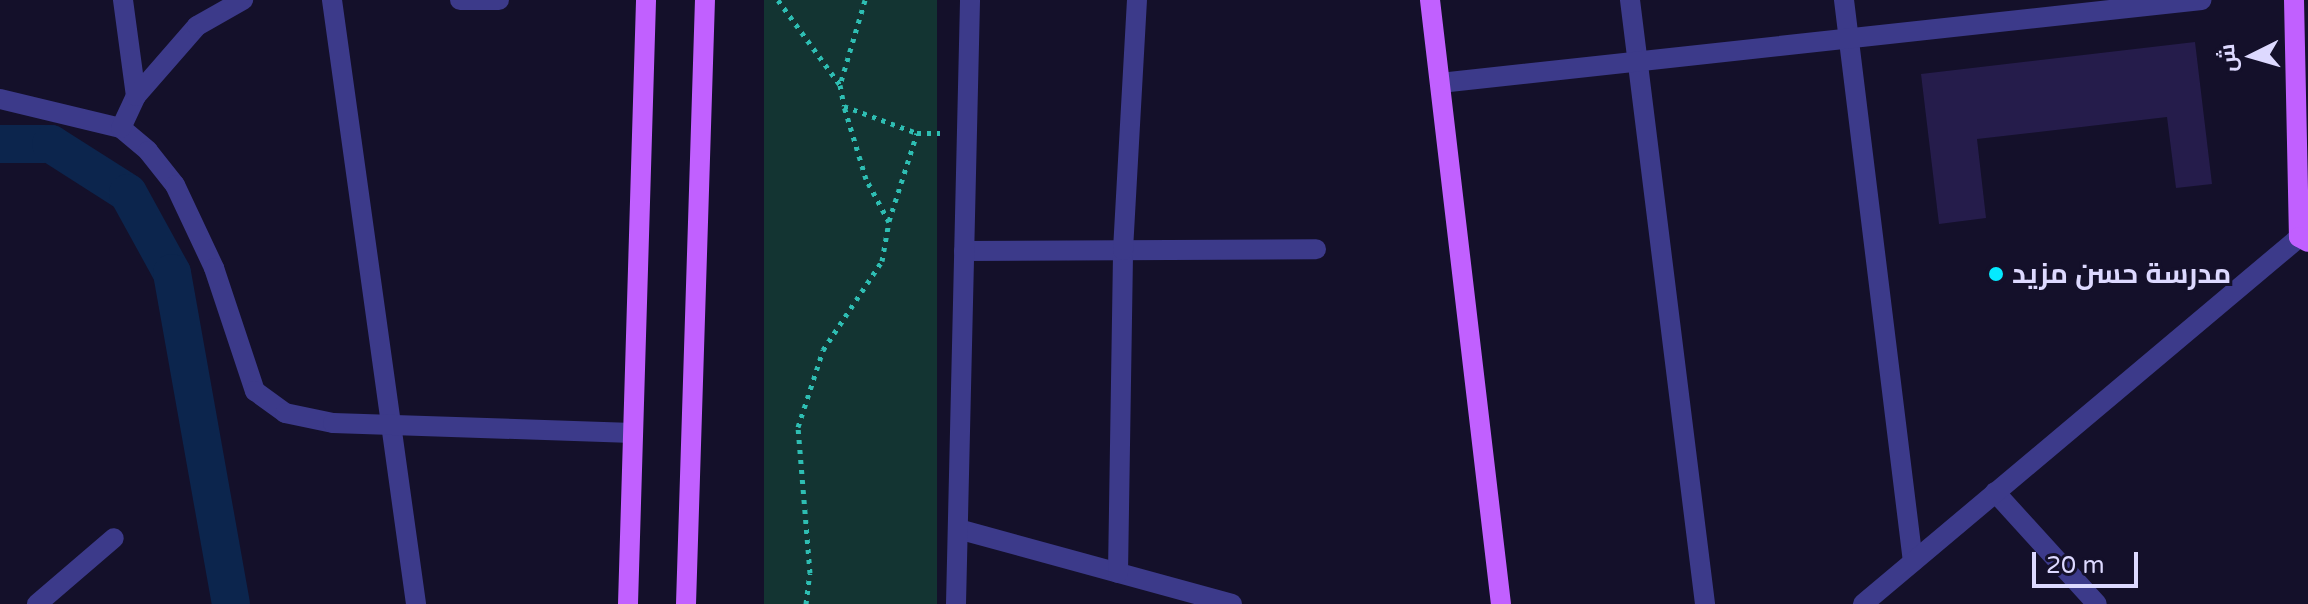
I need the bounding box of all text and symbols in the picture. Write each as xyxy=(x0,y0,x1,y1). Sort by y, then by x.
north arrow xyxy=(2212,16,2292,96)
text: ش xyxy=(2214,43,2242,73)
place label: مدرسة حسن مزيد xyxy=(2012,257,2231,291)
marker: مدرسة حسن مزيد xyxy=(1987,265,2005,283)
scale bar xyxy=(2036,536,2142,586)
text: 20 m xyxy=(2046,551,2104,580)

